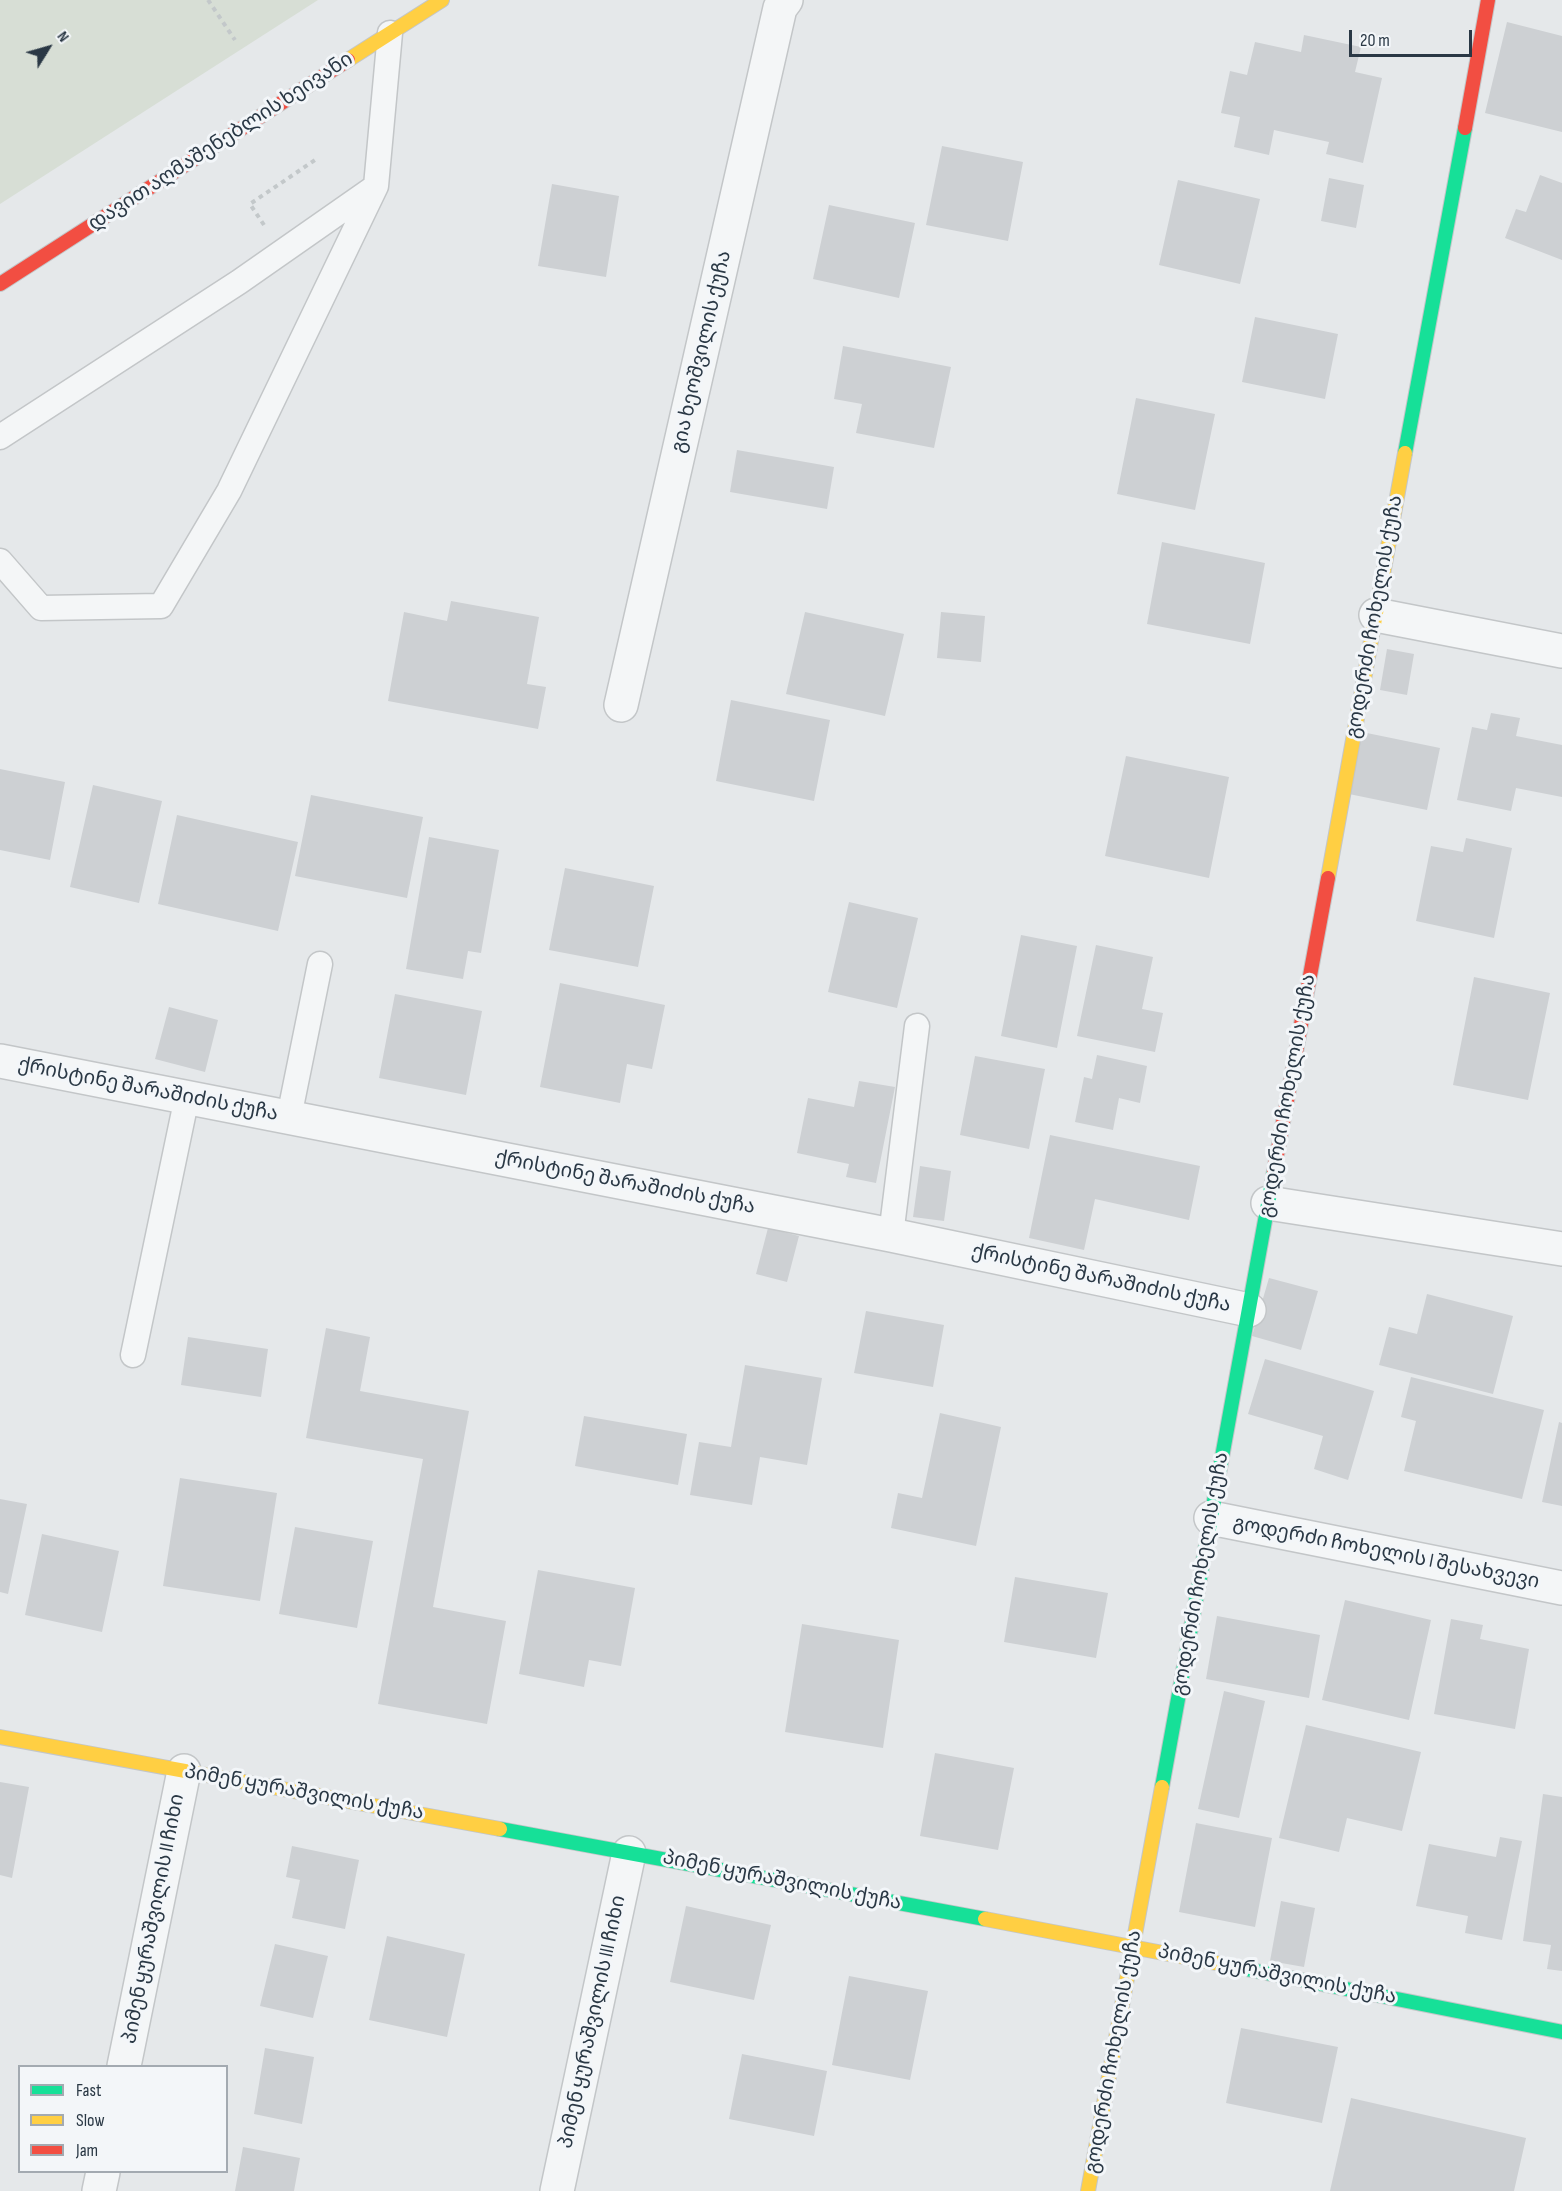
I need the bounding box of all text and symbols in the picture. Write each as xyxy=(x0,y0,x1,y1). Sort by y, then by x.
north arrow xyxy=(18,18,78,78)
scale bar xyxy=(1352,18,1475,56)
text: N xyxy=(53,28,73,46)
text: 20 m xyxy=(1360,30,1390,51)
street label: დავით აღმაშენებლის ხეივანი xyxy=(84,47,358,237)
street label: გია ხეოშვილის ქუჩა xyxy=(667,249,737,455)
street label: გოდერძი ჩოხელის ქუჩა xyxy=(1342,494,1408,740)
street label: გოდერძი ჩოხელის ქუჩა xyxy=(1255,973,1321,1219)
street label: ქრისტინე შარაშიძის ქუჩა xyxy=(16,1053,280,1127)
street label: ქრისტინე შარაშიძის ქუჩა xyxy=(493,1146,757,1220)
street label: ქრისტინე შარაშიძის ქუჩა xyxy=(969,1240,1233,1318)
street label: გოდერძი ჩოხელის ქუჩა xyxy=(1168,1451,1234,1697)
street label: გოდერძი ჩოხელის I შესახვევი xyxy=(1231,1512,1541,1594)
street label: პიმენ ყურაშვილის ქუჩა xyxy=(183,1760,425,1826)
street label: პიმენ ყურაშვილის II ჩიხი xyxy=(118,1792,190,2046)
street label: პიმენ ყურაშვილის ქუჩა xyxy=(661,1846,903,1916)
street label: პიმენ ყურაშვილის III ჩიხი xyxy=(554,1893,632,2151)
street label: გოდერძი ჩოხელის ქუჩა xyxy=(1081,1929,1147,2175)
street label: პიმენ ყურაშვილის ქუჩა xyxy=(1156,1940,1398,2010)
legend xyxy=(18,2065,228,2173)
text: Fast xyxy=(76,2080,101,2101)
text: Slow xyxy=(76,2110,105,2131)
text: Jam xyxy=(76,2140,98,2161)

